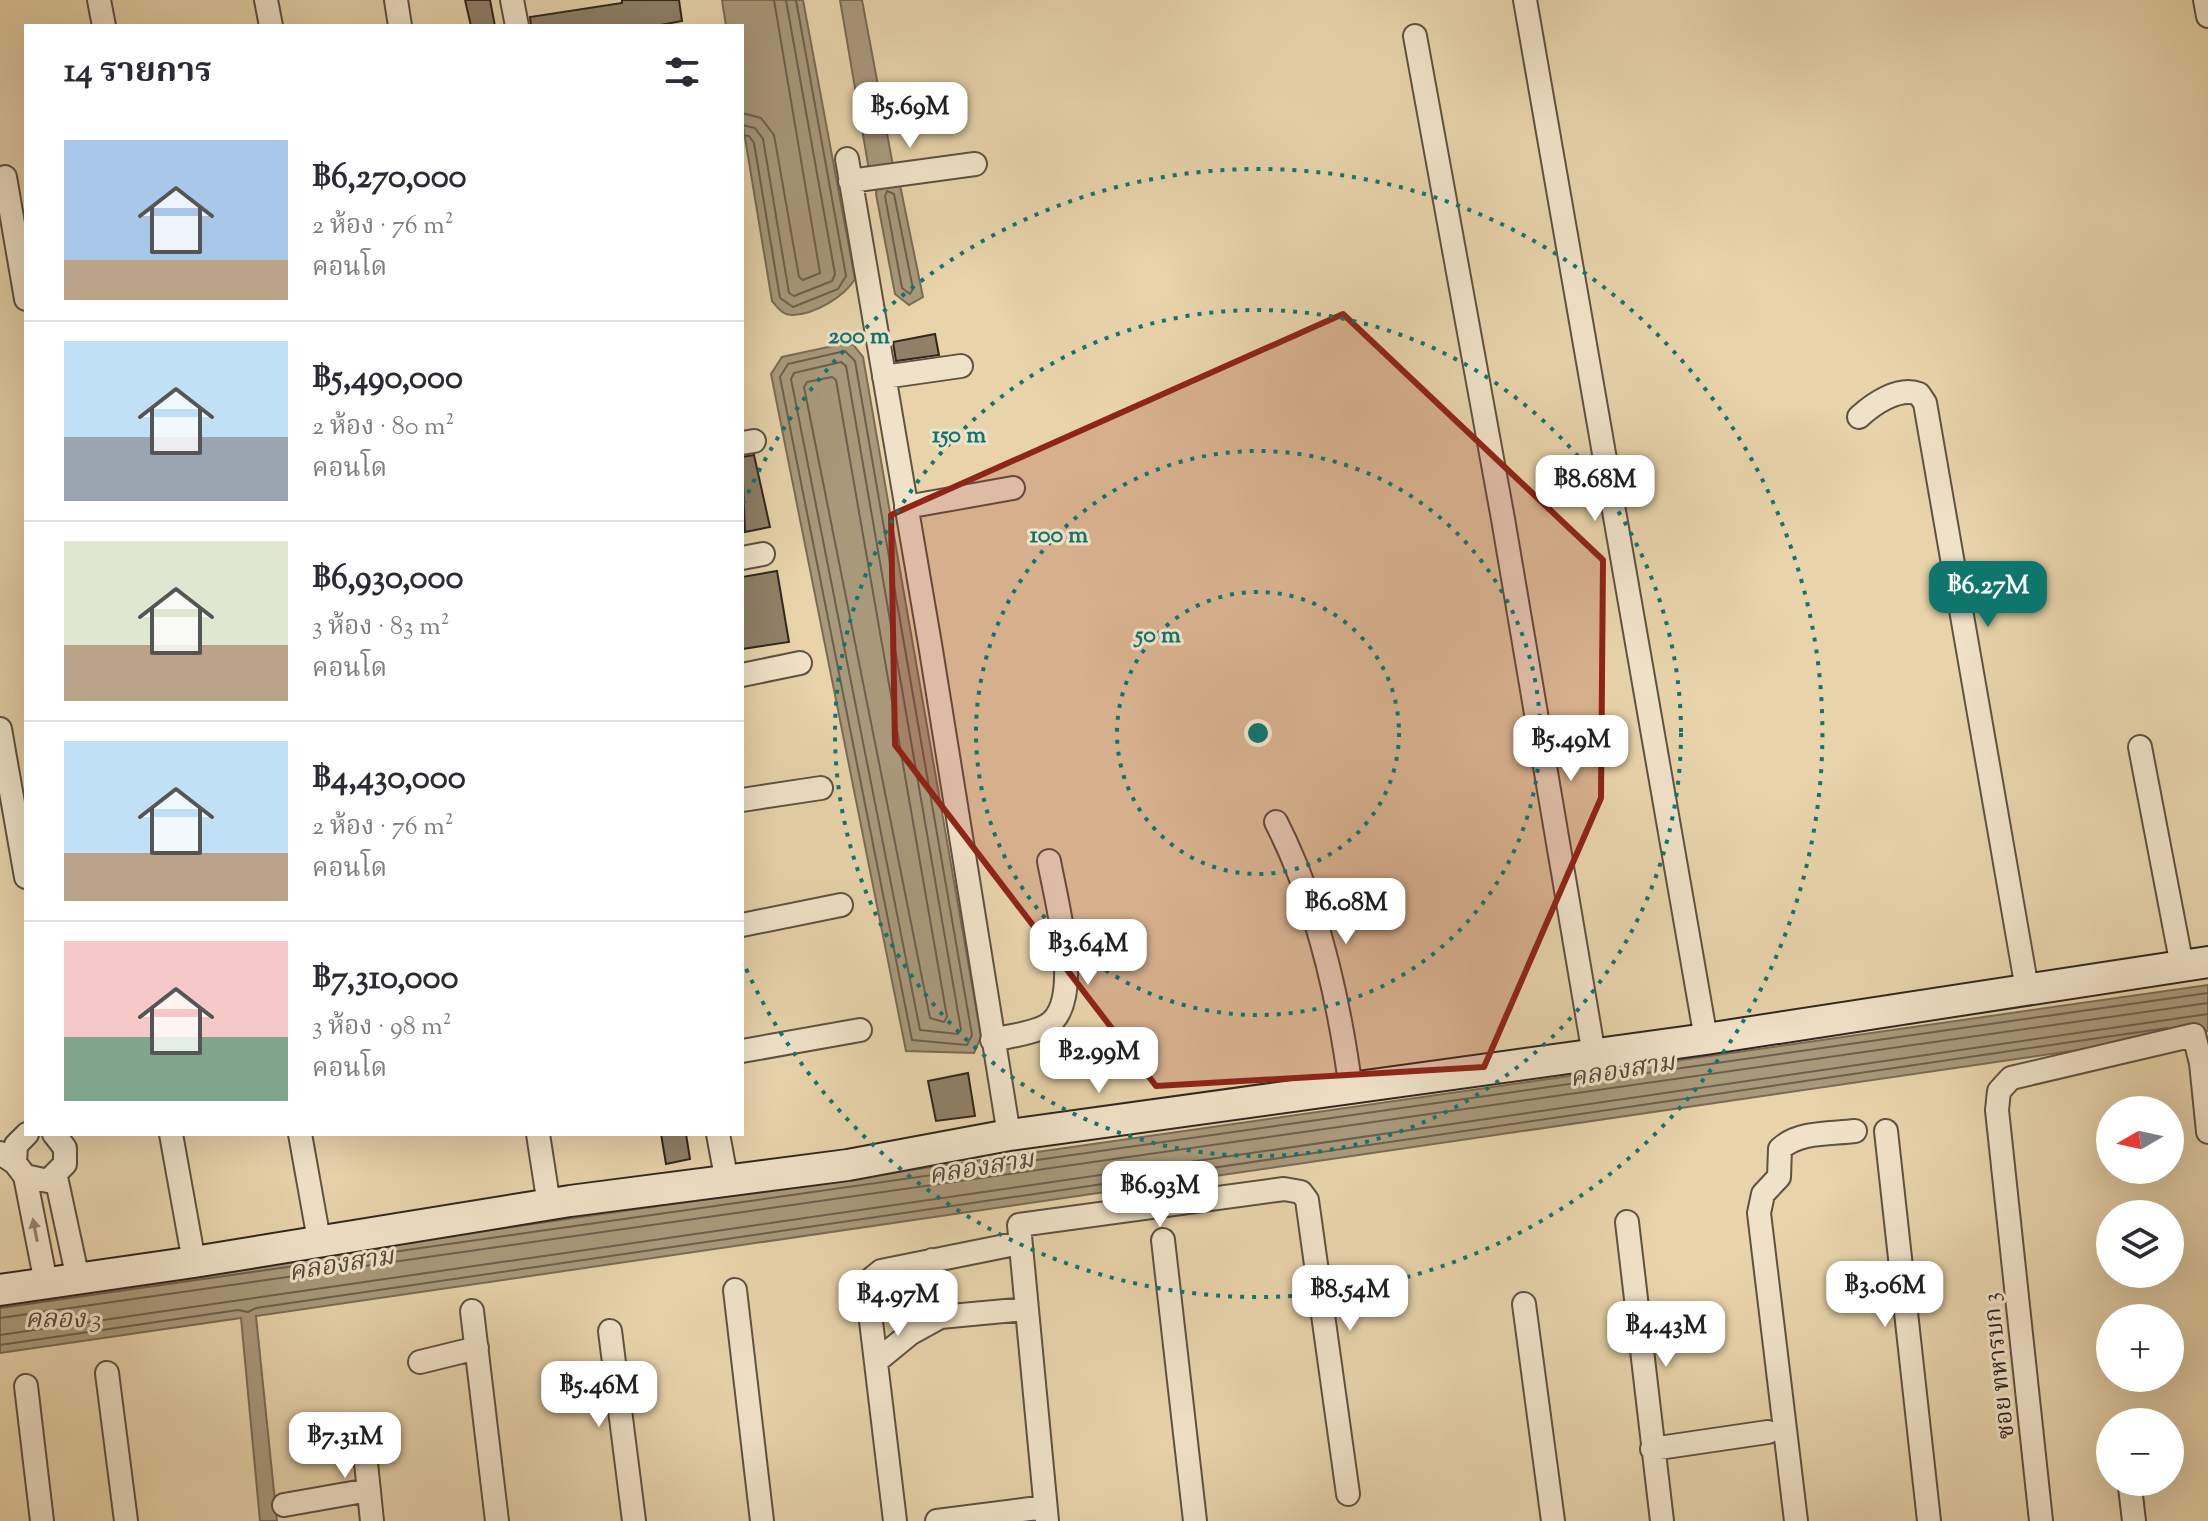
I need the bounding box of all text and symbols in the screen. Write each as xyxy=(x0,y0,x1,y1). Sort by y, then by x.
text: 14 รายการ xyxy=(64,48,212,97)
icon: filters xyxy=(660,50,704,94)
pin: ฿5.69M xyxy=(845,82,975,150)
text: ฿5.69M xyxy=(871,89,949,126)
text: ฿6,270,000 xyxy=(312,154,467,203)
icon: home xyxy=(128,172,224,268)
text: 2 ห้อง · 76 m² xyxy=(312,208,454,245)
text: คอนโด xyxy=(312,250,387,287)
text: 200 m xyxy=(828,320,890,354)
text: ฿5,490,000 xyxy=(312,355,463,404)
icon: home xyxy=(128,373,224,469)
text: 2 ห้อง · 80 m² xyxy=(312,409,454,446)
text: 150 m xyxy=(932,419,986,453)
text: คอนโด xyxy=(312,451,387,488)
pin: ฿8.68M xyxy=(1530,455,1660,523)
text: ฿8.68M xyxy=(1554,462,1636,499)
text: 100 m xyxy=(1030,519,1088,553)
text: ฿6,930,000 xyxy=(312,555,464,604)
pin: ฿6.27M xyxy=(1923,561,2053,629)
text: ฿6.27M xyxy=(1947,568,2029,605)
icon: home xyxy=(128,573,224,669)
text: 3 ห้อง · 83 m² xyxy=(312,609,449,646)
text: 50 m xyxy=(1133,619,1181,653)
text: คอนโด xyxy=(312,651,387,688)
pin: ฿5.49M xyxy=(1506,715,1636,783)
centre of rings xyxy=(1244,719,1272,747)
text: ฿5.49M xyxy=(1531,722,1611,759)
text: ฿4,430,000 xyxy=(312,755,466,804)
icon: home xyxy=(128,773,224,869)
text: 2 ห้อง · 76 m² xyxy=(312,809,454,846)
text: คอนโด xyxy=(312,851,387,888)
pin: ฿6.08M xyxy=(1281,878,1411,946)
text: ฿6.08M xyxy=(1304,885,1388,922)
pin: ฿3.64M xyxy=(1023,919,1153,987)
text: ฿3.64M xyxy=(1048,926,1128,963)
text: ฿7,310,000 xyxy=(312,955,458,1004)
icon: home xyxy=(128,973,224,1069)
text: 3 ห้อง · 98 m² xyxy=(312,1009,452,1046)
pin: ฿2.99M xyxy=(1034,1027,1164,1095)
text: ฿2.99M xyxy=(1058,1034,1140,1071)
water label: คลองสาม xyxy=(1567,1045,1679,1098)
text: คอนโด xyxy=(312,1051,387,1088)
north arrow xyxy=(2096,1096,2184,1184)
map controls xyxy=(2096,1096,2184,1496)
water label: คลองสาม xyxy=(926,1142,1038,1195)
pin: ฿6.93M xyxy=(1095,1161,1225,1229)
text: ฿6.93M xyxy=(1120,1168,1200,1205)
button: layers xyxy=(2096,1200,2184,1288)
one-way arrow xyxy=(28,1217,41,1242)
water label: คลองสาม xyxy=(286,1239,398,1292)
pin: ฿3.06M xyxy=(1820,1261,1950,1329)
pin: ฿8.54M xyxy=(1285,1265,1415,1333)
text: ฿3.06M xyxy=(1844,1268,1926,1305)
pin: ฿4.97M xyxy=(833,1270,963,1338)
text: ฿8.54M xyxy=(1310,1272,1390,1309)
text: ฿4.97M xyxy=(857,1277,939,1314)
street label: ซอย ทหารบก 3 xyxy=(1975,1291,2025,1441)
pin: ฿4.43M xyxy=(1601,1301,1731,1369)
water label: คลอง 3 xyxy=(25,1302,101,1339)
button: + xyxy=(2096,1304,2184,1392)
text: ฿4.43M xyxy=(1625,1308,1707,1345)
pin: ฿5.46M xyxy=(534,1361,664,1429)
text: ฿5.46M xyxy=(559,1368,639,1405)
button: − xyxy=(2096,1408,2184,1496)
pin: ฿7.31M xyxy=(280,1412,410,1480)
text: ฿7.31M xyxy=(307,1419,383,1456)

